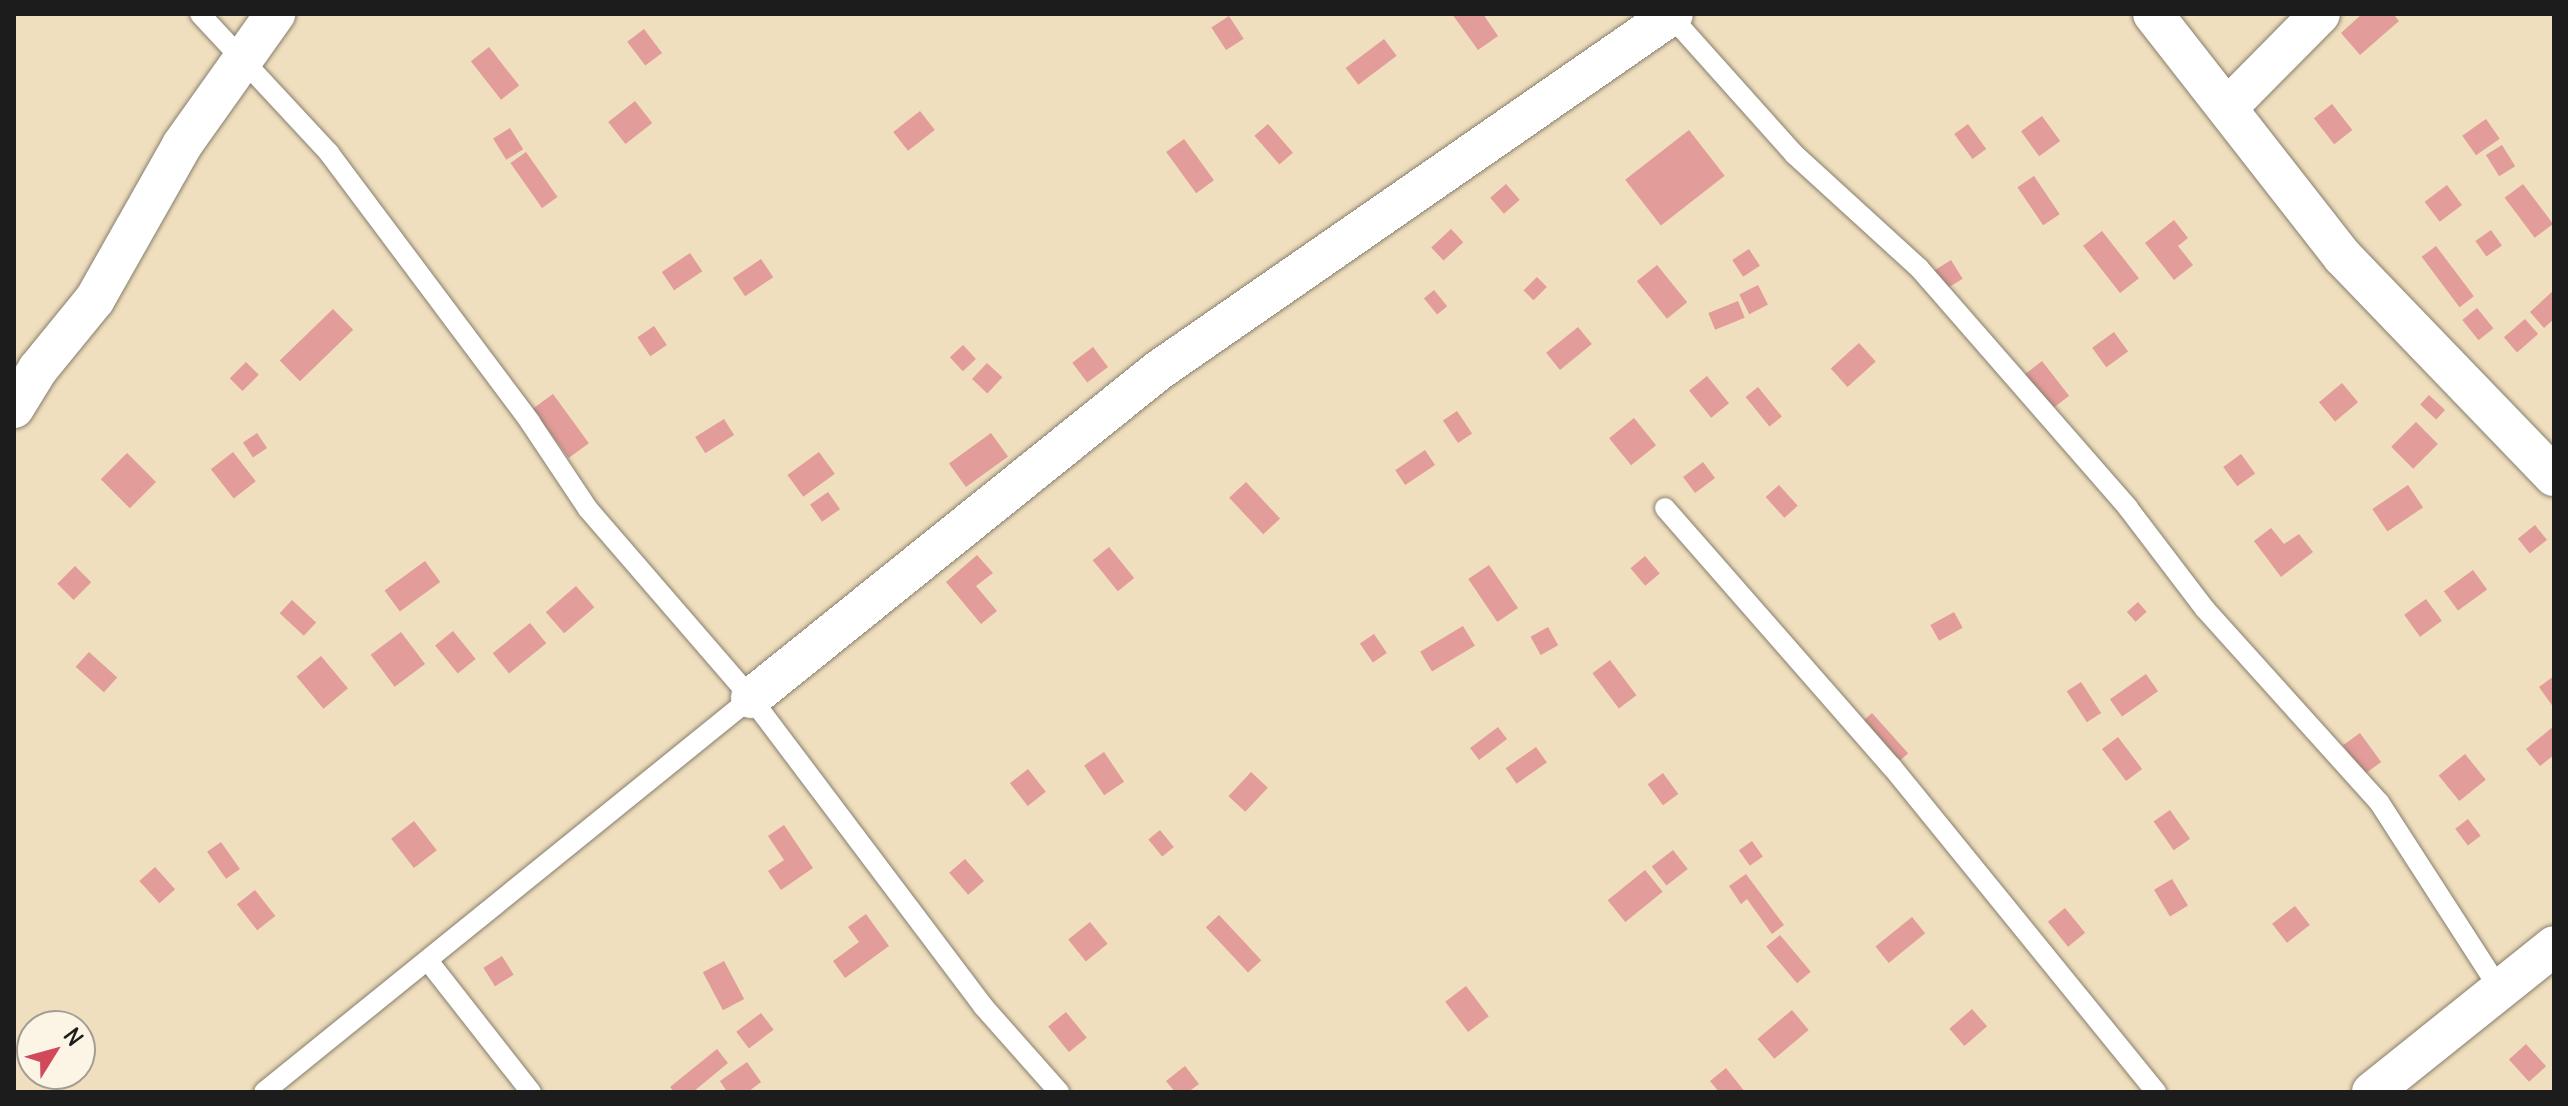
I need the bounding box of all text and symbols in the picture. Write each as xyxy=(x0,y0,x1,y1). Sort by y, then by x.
north arrow xyxy=(16,1010,96,1090)
text: N xyxy=(58,1022,89,1051)

